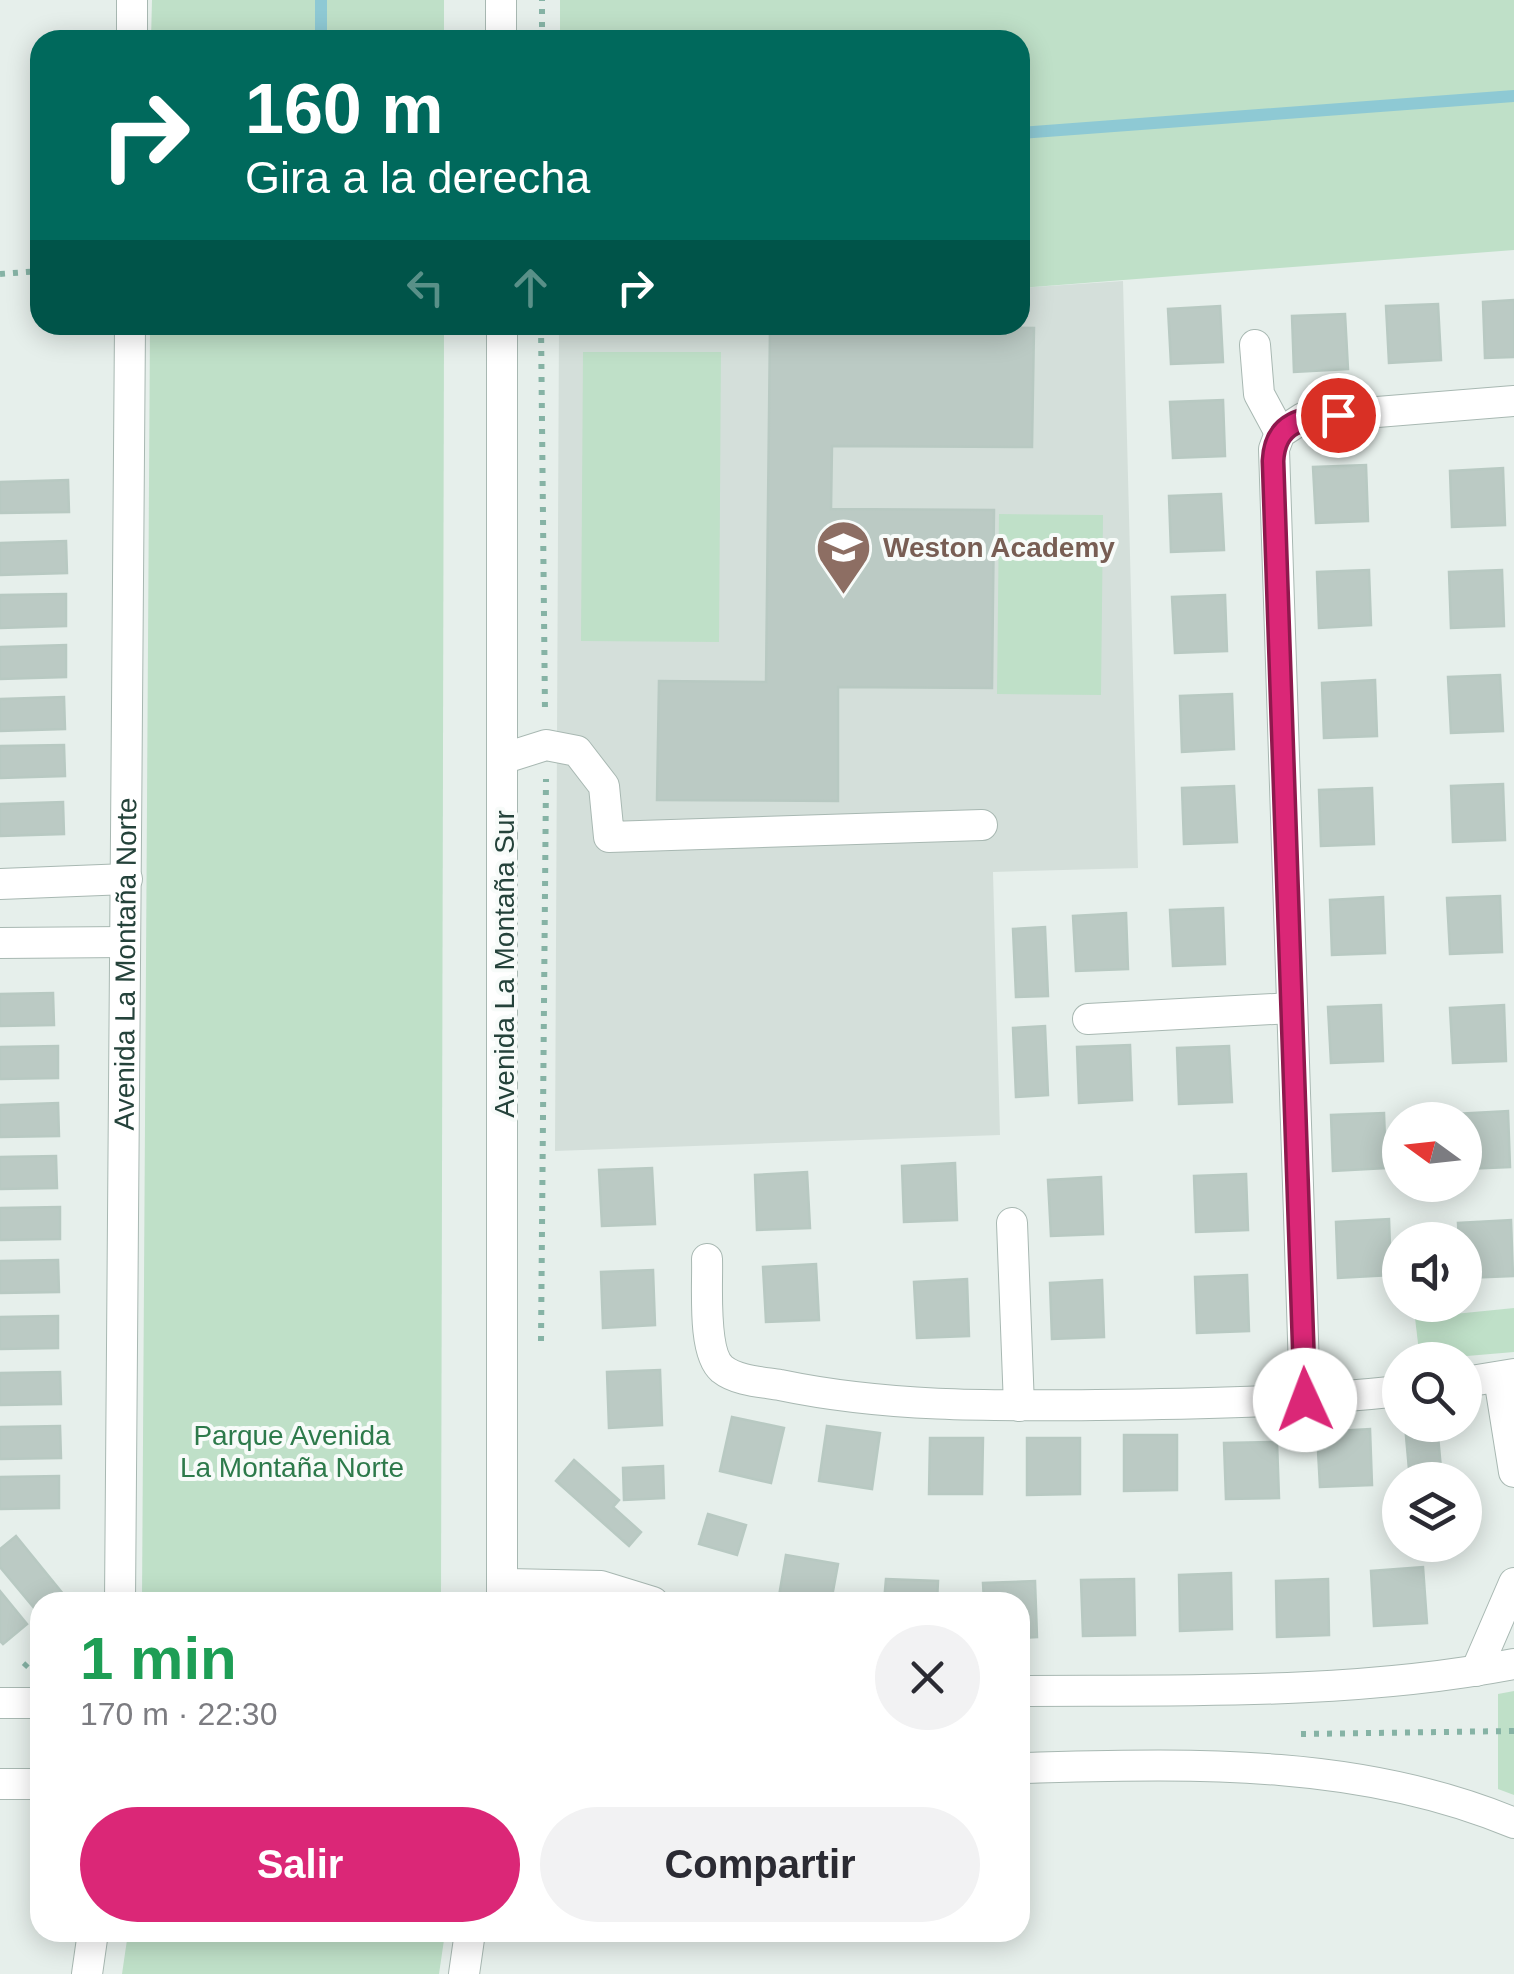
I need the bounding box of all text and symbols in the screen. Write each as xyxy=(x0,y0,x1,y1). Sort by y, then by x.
icon: right xyxy=(80,70,210,200)
text: 160 m xyxy=(245,70,443,148)
text: Gira a la derecha xyxy=(245,152,590,203)
icon: left xyxy=(398,260,453,315)
icon: ahead xyxy=(503,260,558,315)
icon: right xyxy=(608,260,663,315)
pin xyxy=(1296,373,1381,458)
icon: arrive xyxy=(1311,388,1366,443)
school or university icon: Weston Academy xyxy=(814,517,874,596)
place label: Weston Academy xyxy=(883,532,1115,563)
street label: Avenida La Montaña Norte xyxy=(109,798,142,1130)
street label: Avenida La Montaña Sur xyxy=(489,810,520,1118)
north arrow xyxy=(1382,1102,1482,1202)
map controls xyxy=(1382,1102,1482,1562)
button: sound xyxy=(1382,1222,1482,1322)
button: search xyxy=(1382,1342,1482,1442)
position arrow xyxy=(1253,1348,1357,1452)
park label: Parque Avenida La Montaña Norte xyxy=(180,1420,404,1483)
button: layers xyxy=(1382,1462,1482,1562)
text: 1 min xyxy=(80,1625,237,1692)
button: close xyxy=(875,1625,980,1730)
text: 170 m · 22:30 xyxy=(80,1696,277,1732)
button: Salir xyxy=(80,1807,520,1922)
button: Compartir xyxy=(540,1807,980,1922)

